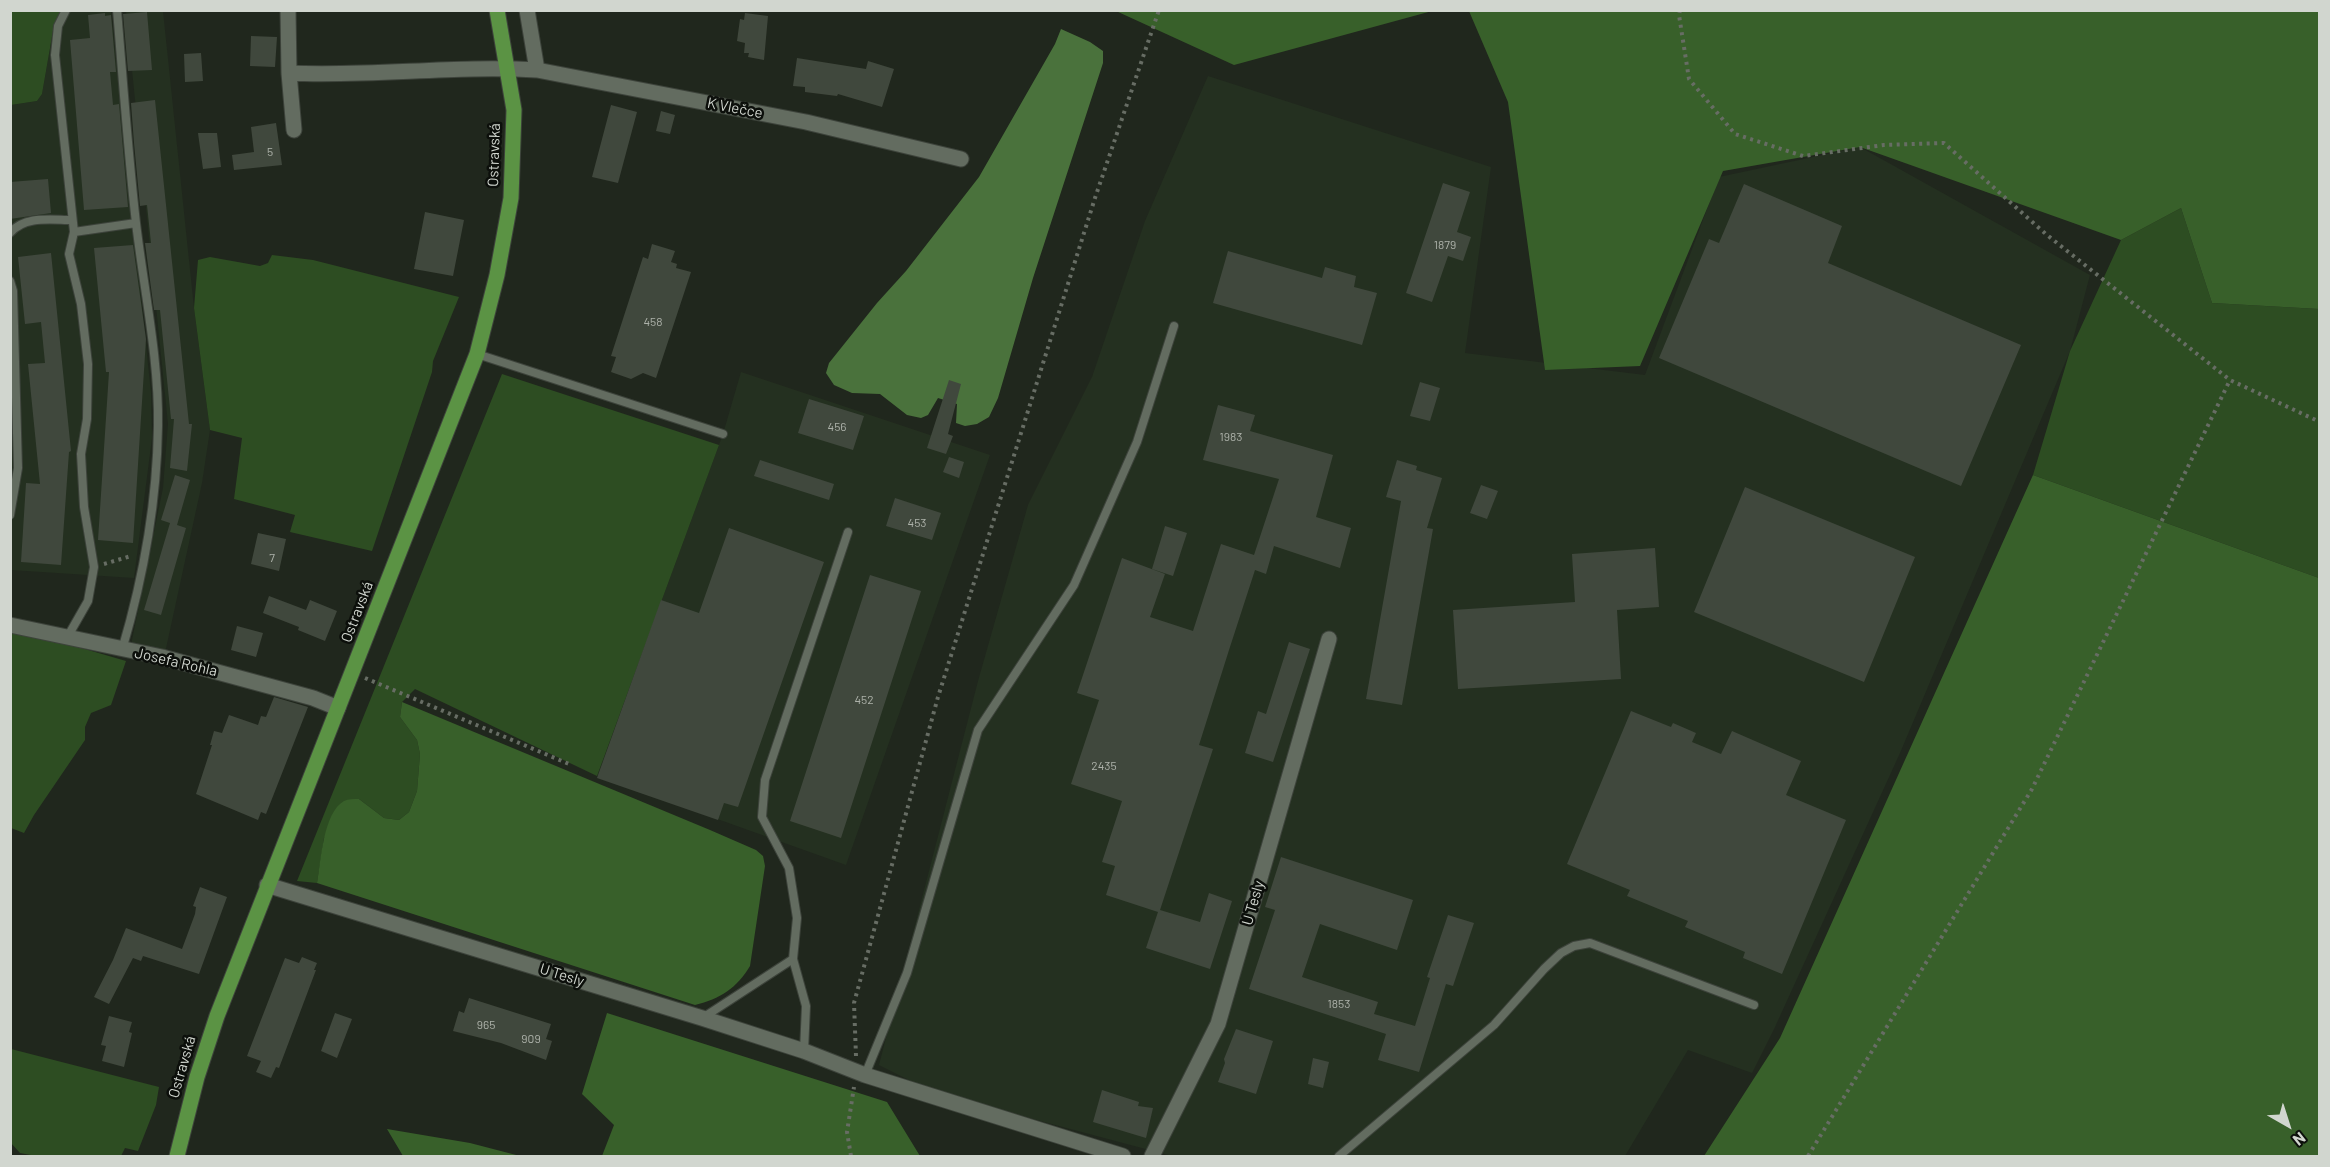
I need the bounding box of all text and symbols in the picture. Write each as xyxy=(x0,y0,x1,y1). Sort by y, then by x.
street label: K Vlečce xyxy=(706,94,764,122)
street label: Ostravská xyxy=(484,123,504,187)
house number: 5 xyxy=(267,145,273,159)
house number: 1879 xyxy=(1434,238,1456,252)
house number: 458 xyxy=(643,315,663,329)
house number: 456 xyxy=(828,420,846,434)
house number: 1983 xyxy=(1220,430,1242,444)
house number: 453 xyxy=(908,516,926,530)
house number: 7 xyxy=(269,551,275,565)
street label: Ostravská xyxy=(337,579,377,645)
street label: Josefa Rohla xyxy=(133,644,219,680)
house number: 452 xyxy=(854,693,874,707)
house number: 2435 xyxy=(1091,759,1117,773)
street label: U Tesly xyxy=(1238,879,1268,927)
street label: U Tesly xyxy=(538,960,586,990)
house number: 1853 xyxy=(1328,997,1350,1011)
house number: 965 xyxy=(477,1018,495,1032)
house number: 909 xyxy=(521,1032,541,1046)
street label: Ostravská xyxy=(165,1034,199,1100)
north arrow xyxy=(2258,1095,2318,1155)
text: N xyxy=(2290,1129,2310,1150)

